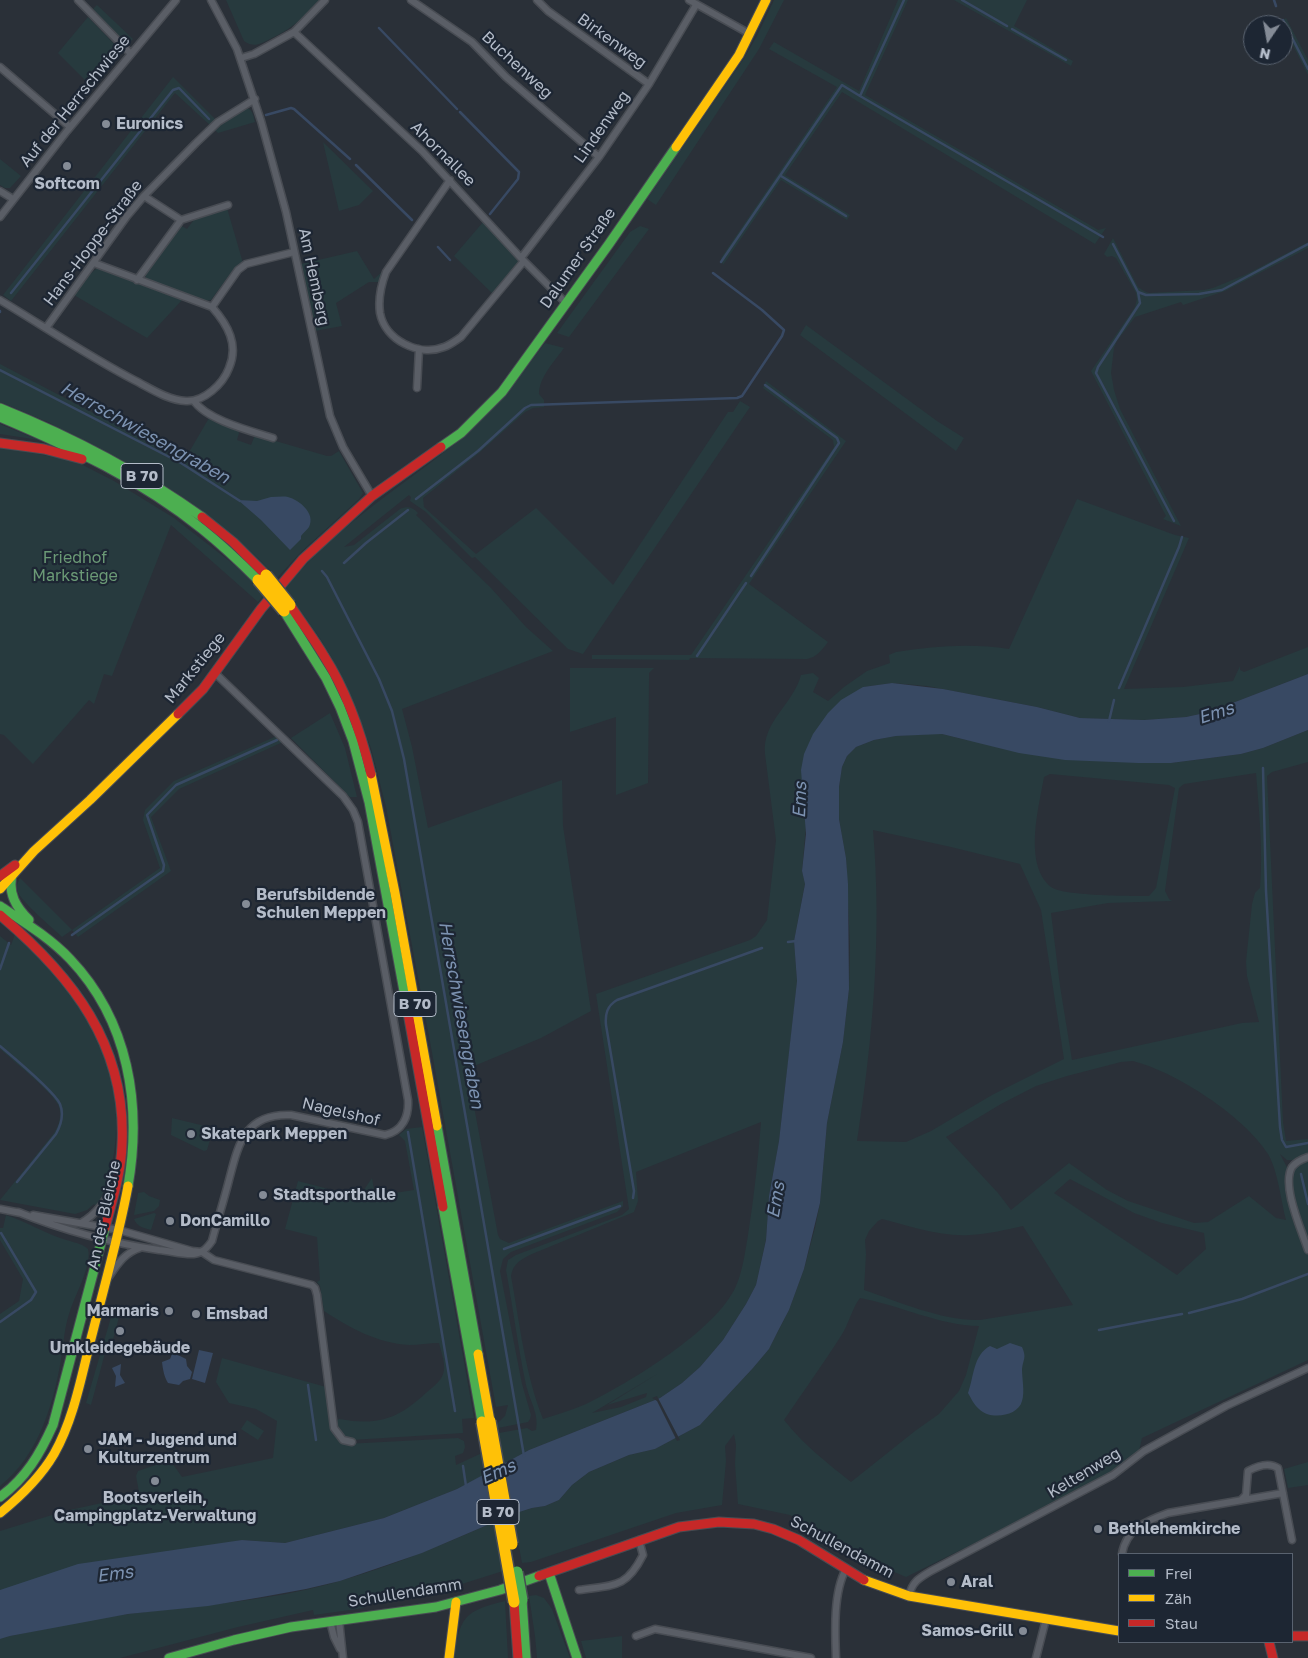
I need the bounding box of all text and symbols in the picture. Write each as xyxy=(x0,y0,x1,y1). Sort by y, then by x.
street label: Birkenweg xyxy=(574,9,650,73)
north arrow xyxy=(1243,15,1293,65)
street label: Buchenweg xyxy=(478,27,556,103)
street label: Auf der Herrschwiese xyxy=(16,31,134,171)
text: N xyxy=(1258,45,1272,64)
street label: Lindenweg xyxy=(570,87,634,167)
place label: Euronics xyxy=(116,114,183,134)
marker: Euronics xyxy=(100,118,112,130)
street label: Ahornallee xyxy=(407,118,479,190)
marker: Softcom xyxy=(61,160,73,172)
place label: Softcom xyxy=(34,174,100,194)
street label: Hans-Hoppe-Straße xyxy=(39,176,147,310)
street label: Dalumer Straße xyxy=(536,204,620,312)
street label: Am Hemberg xyxy=(294,226,334,328)
water label: Herrschwiesengraben xyxy=(57,378,233,488)
road number: B 70 xyxy=(121,464,163,488)
park label: Friedhof Markstiege xyxy=(32,548,118,586)
street label: Markstiege xyxy=(161,629,229,707)
water label: Ems xyxy=(1195,697,1237,729)
water label: Ems xyxy=(789,781,811,819)
place label: Berufsbildende Schulen Meppen xyxy=(256,885,386,923)
marker: Berufsbildende Schulen Meppen xyxy=(240,898,252,910)
water label: Herrschwiesengraben xyxy=(434,920,488,1110)
road number: B 70 xyxy=(394,992,436,1016)
street label: Nagelshof xyxy=(300,1094,382,1130)
place label: Skatepark Meppen xyxy=(201,1124,347,1144)
marker: Skatepark Meppen xyxy=(185,1128,197,1140)
street label: An der Bleiche xyxy=(83,1159,125,1271)
water label: Ems xyxy=(762,1180,790,1220)
place label: Stadtsporthalle xyxy=(273,1185,396,1205)
marker: Stadtsporthalle xyxy=(257,1189,269,1201)
place label: DonCamillo xyxy=(180,1211,270,1231)
marker: DonCamillo xyxy=(164,1215,176,1227)
place label: Marmaris xyxy=(86,1301,159,1321)
place label: Emsbad xyxy=(206,1304,268,1324)
marker: Marmaris xyxy=(163,1305,175,1317)
marker: Emsbad xyxy=(190,1308,202,1320)
marker: Umkleidegebäude xyxy=(114,1325,126,1337)
place label: Umkleidegebäude xyxy=(50,1338,190,1358)
place label: JAM - Jugend und Kulturzentrum xyxy=(98,1430,237,1468)
marker: JAM - Jugend und Kulturzentrum xyxy=(82,1443,94,1455)
street label: Keltenweg xyxy=(1044,1444,1124,1502)
water label: Ems xyxy=(477,1455,519,1489)
marker: Bootsverleih, Campingplatz-Verwaltung xyxy=(149,1475,161,1487)
place label: Bootsverleih, Campingplatz-Verwaltung xyxy=(54,1488,256,1526)
road number: B 70 xyxy=(477,1500,519,1524)
street label: Schullendamm xyxy=(787,1512,897,1582)
place label: Bethlehemkirche xyxy=(1108,1519,1241,1539)
marker: Bethlehemkirche xyxy=(1092,1523,1104,1535)
legend xyxy=(1118,1553,1293,1643)
water label: Ems xyxy=(96,1561,134,1587)
text: Frei xyxy=(1165,1564,1192,1582)
place label: Aral xyxy=(961,1572,993,1592)
street label: Schullendamm xyxy=(347,1575,463,1611)
marker: Aral xyxy=(945,1576,957,1588)
text: Zäh xyxy=(1165,1589,1192,1607)
text: Stau xyxy=(1165,1614,1198,1632)
place label: Samos-Grill xyxy=(921,1621,1013,1641)
marker: Samos-Grill xyxy=(1017,1625,1029,1637)

